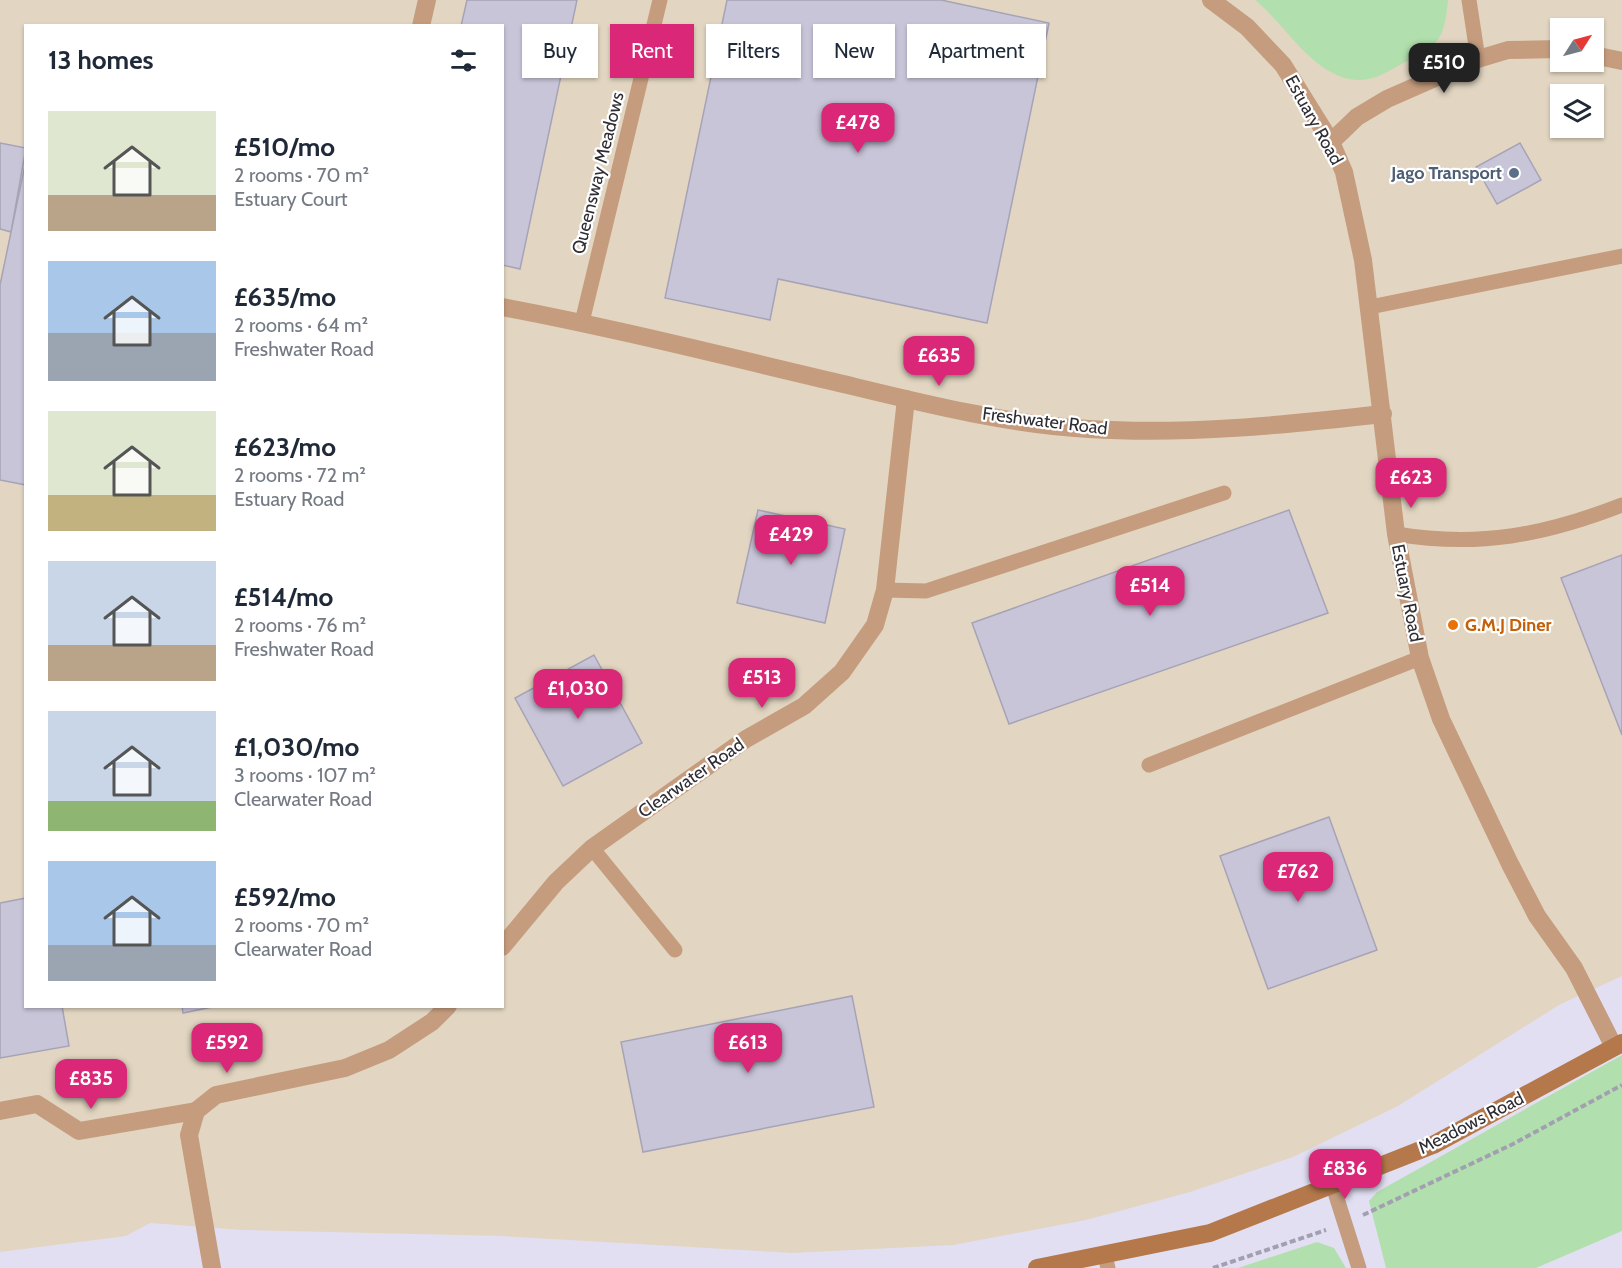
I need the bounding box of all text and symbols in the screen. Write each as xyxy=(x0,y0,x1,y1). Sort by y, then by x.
north arrow xyxy=(1550,18,1604,72)
map controls xyxy=(1550,18,1604,138)
chip: Buy xyxy=(522,24,598,78)
chip: Rent xyxy=(610,24,694,78)
chip: Filters xyxy=(706,24,801,78)
chip: New xyxy=(813,24,895,78)
chip: Apartment xyxy=(907,24,1046,78)
pin: £510 xyxy=(1408,43,1480,94)
text: 13 homes xyxy=(48,44,154,76)
icon: filters xyxy=(447,44,480,77)
text: £510 xyxy=(1423,50,1465,74)
street label: Estuary Road xyxy=(1280,71,1348,169)
button: layers xyxy=(1550,84,1604,138)
street label: Queensway Meadows xyxy=(567,90,629,256)
pin: £478 xyxy=(822,103,894,154)
text: £478 xyxy=(835,110,881,134)
text: £510/mo xyxy=(234,131,335,163)
icon: home xyxy=(96,135,168,207)
place label: Jago Transport xyxy=(1390,162,1502,184)
text: 2 rooms · 70 m² xyxy=(234,163,369,187)
marker: Jago Transport xyxy=(1507,166,1521,180)
text: Estuary Court xyxy=(234,187,348,211)
text: £635/mo xyxy=(234,281,336,313)
icon: home xyxy=(96,285,168,357)
text: 2 rooms · 64 m² xyxy=(234,313,368,337)
pin: £635 xyxy=(903,336,975,387)
text: Freshwater Road xyxy=(234,337,374,361)
text: £635 xyxy=(917,343,961,367)
street label: Freshwater Road xyxy=(981,402,1109,440)
text: £623/mo xyxy=(234,431,336,463)
icon: home xyxy=(96,435,168,507)
pin: £623 xyxy=(1375,458,1447,509)
text: 2 rooms · 72 m² xyxy=(234,463,366,487)
text: £623 xyxy=(1390,465,1433,489)
text: Estuary Road xyxy=(234,487,344,511)
pin: £429 xyxy=(755,515,827,566)
text: £429 xyxy=(769,522,813,546)
street label: Estuary Road xyxy=(1387,542,1427,644)
pin: £514 xyxy=(1114,566,1186,617)
text: £514 xyxy=(1130,573,1170,597)
text: £514/mo xyxy=(234,581,333,613)
icon: home xyxy=(96,585,168,657)
text: 2 rooms · 76 m² xyxy=(234,613,366,637)
place label: G.M.J Diner xyxy=(1465,614,1551,636)
marker: G.M.J Diner xyxy=(1446,618,1460,632)
text: Freshwater Road xyxy=(234,637,374,661)
pin: £513 xyxy=(726,658,798,709)
text: £513 xyxy=(742,665,782,689)
pin: £1,030 xyxy=(529,669,627,720)
text: £1,030 xyxy=(547,676,609,700)
text: £1,030/mo xyxy=(234,731,359,763)
street label: Clearwater Road xyxy=(634,733,748,823)
icon: home xyxy=(96,735,168,807)
text: 3 rooms · 107 m² xyxy=(234,763,376,787)
text: Clearwater Road xyxy=(234,787,372,811)
pin: £762 xyxy=(1262,852,1334,903)
text: £762 xyxy=(1277,859,1319,883)
text: £592/mo xyxy=(234,881,336,913)
icon: home xyxy=(96,885,168,957)
text: 2 rooms · 70 m² xyxy=(234,913,369,937)
text: Clearwater Road xyxy=(234,937,372,961)
pin: £592 xyxy=(191,1023,263,1074)
pin: £613 xyxy=(712,1023,784,1074)
text: £592 xyxy=(206,1030,248,1054)
text: £613 xyxy=(728,1030,768,1054)
pin: £835 xyxy=(55,1059,127,1110)
text: £835 xyxy=(69,1066,113,1090)
street label: Meadows Road xyxy=(1414,1087,1528,1159)
pin: £836 xyxy=(1309,1149,1381,1200)
text: £836 xyxy=(1323,1156,1367,1180)

